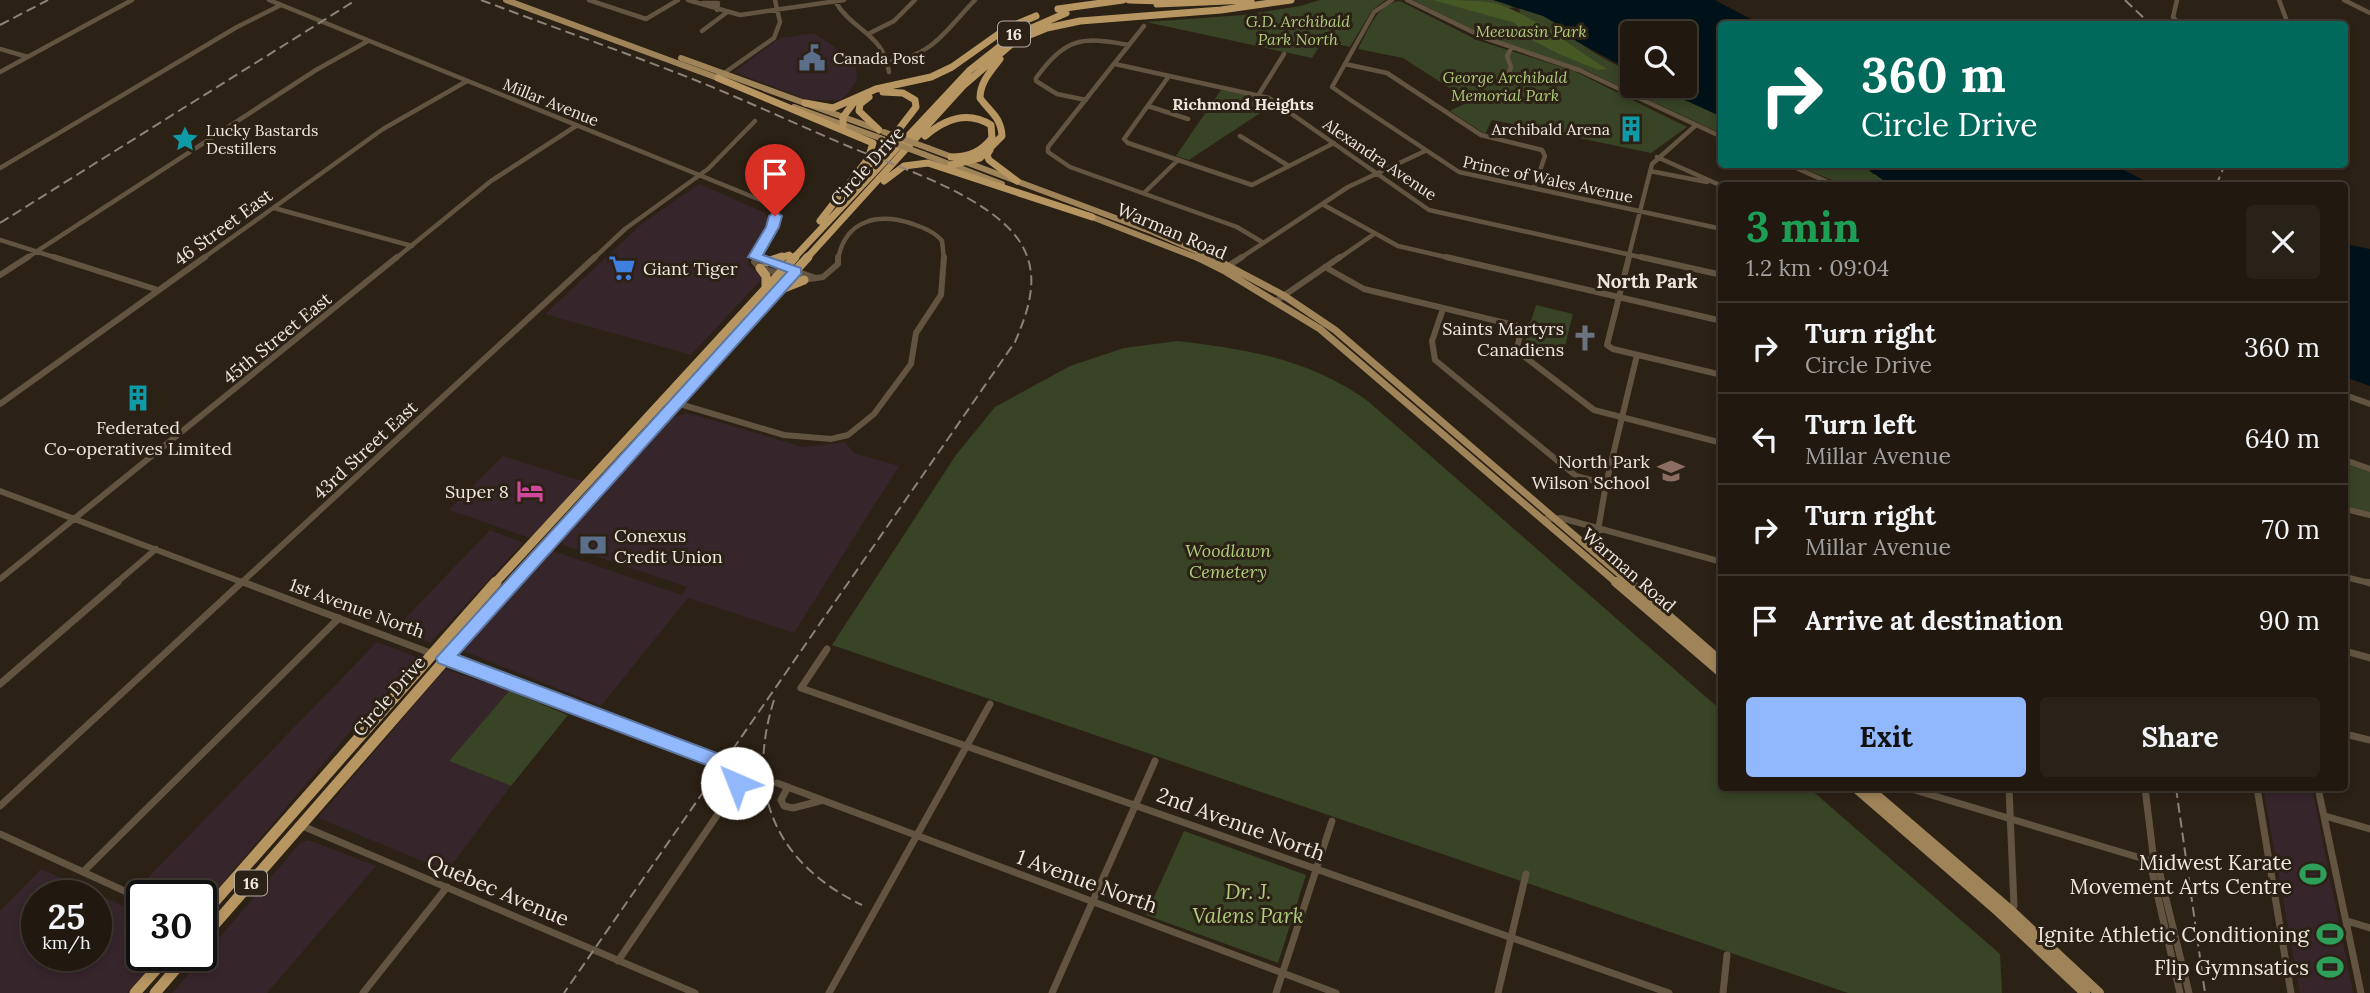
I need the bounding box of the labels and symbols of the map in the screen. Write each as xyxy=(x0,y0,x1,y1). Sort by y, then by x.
park label: G.D. Archibald Park North xyxy=(1246,11,1350,49)
park label: Meewasin Park xyxy=(1476,21,1586,41)
road number: 16 xyxy=(998,22,1030,46)
public building icon: Canada Post xyxy=(797,43,827,73)
place label: Canada Post xyxy=(833,48,926,68)
park label: George Archibald Memorial Park xyxy=(1443,67,1567,105)
street label: Millar Avenue xyxy=(500,74,602,130)
district label: Richmond Heights xyxy=(1172,94,1314,114)
street label: Alexandra Avenue xyxy=(1319,113,1441,205)
building icon: Archibald Arena xyxy=(1616,114,1646,144)
place label: Archibald Arena xyxy=(1490,119,1610,139)
place label: Lucky Bastards Destillers xyxy=(206,120,318,158)
street label: Circle Drive xyxy=(825,121,909,211)
place icon: Lucky Bastards Destillers xyxy=(170,124,200,154)
pin xyxy=(745,144,805,216)
street label: Prince of Wales Avenue xyxy=(1461,151,1635,207)
street label: 46 Street East xyxy=(169,183,277,271)
street label: Warman Road xyxy=(1114,198,1231,265)
supermarket icon: Giant Tiger xyxy=(607,253,637,283)
place label: Giant Tiger xyxy=(643,257,738,280)
district label: North Park xyxy=(1597,269,1697,293)
street label: 45th Street East xyxy=(218,287,336,389)
place label: Saints Martyrs Canadiens xyxy=(1442,317,1564,361)
church icon: Saints Martyrs Canadiens xyxy=(1570,323,1600,353)
building icon: Federated Co-operatives Limited xyxy=(123,383,153,413)
street label: 43rd Street East xyxy=(308,396,422,504)
place label: Federated Co-operatives Limited xyxy=(44,416,232,460)
place label: North Park Wilson School xyxy=(1531,450,1650,494)
school or university icon: North Park Wilson School xyxy=(1656,456,1686,486)
hotel icon: Super 8 xyxy=(515,476,545,506)
place label: Super 8 xyxy=(445,480,509,503)
street label: Warman Road xyxy=(1577,523,1681,617)
place label: Conexus Credit Union xyxy=(614,524,723,568)
bank icon: Conexus Credit Union xyxy=(578,530,608,560)
park label: Woodlawn Cemetery xyxy=(1185,539,1271,583)
street label: 1st Avenue North xyxy=(286,573,428,643)
street label: Circle Drive xyxy=(348,651,430,741)
position arrow xyxy=(700,746,774,820)
street label: 2nd Avenue North xyxy=(1153,781,1329,867)
street label: 1 Avenue North xyxy=(1013,843,1161,919)
street label: Quebec Avenue xyxy=(423,848,573,932)
place label: Midwest Karate Movement Arts Centre xyxy=(2070,849,2292,900)
sports icon: Midwest Karate Movement Arts Centre xyxy=(2298,859,2328,889)
road number: 16 xyxy=(235,870,267,896)
park label: Dr. J. Valens Park xyxy=(1192,878,1304,929)
speed limit sign: 30 xyxy=(126,880,217,971)
sports icon: Ignite Athletic Conditioning xyxy=(2315,919,2345,949)
place label: Ignite Athletic Conditioning xyxy=(2037,921,2309,948)
sports icon: Flip Gymnsatics xyxy=(2315,952,2345,982)
place label: Flip Gymnsatics xyxy=(2154,954,2309,981)

